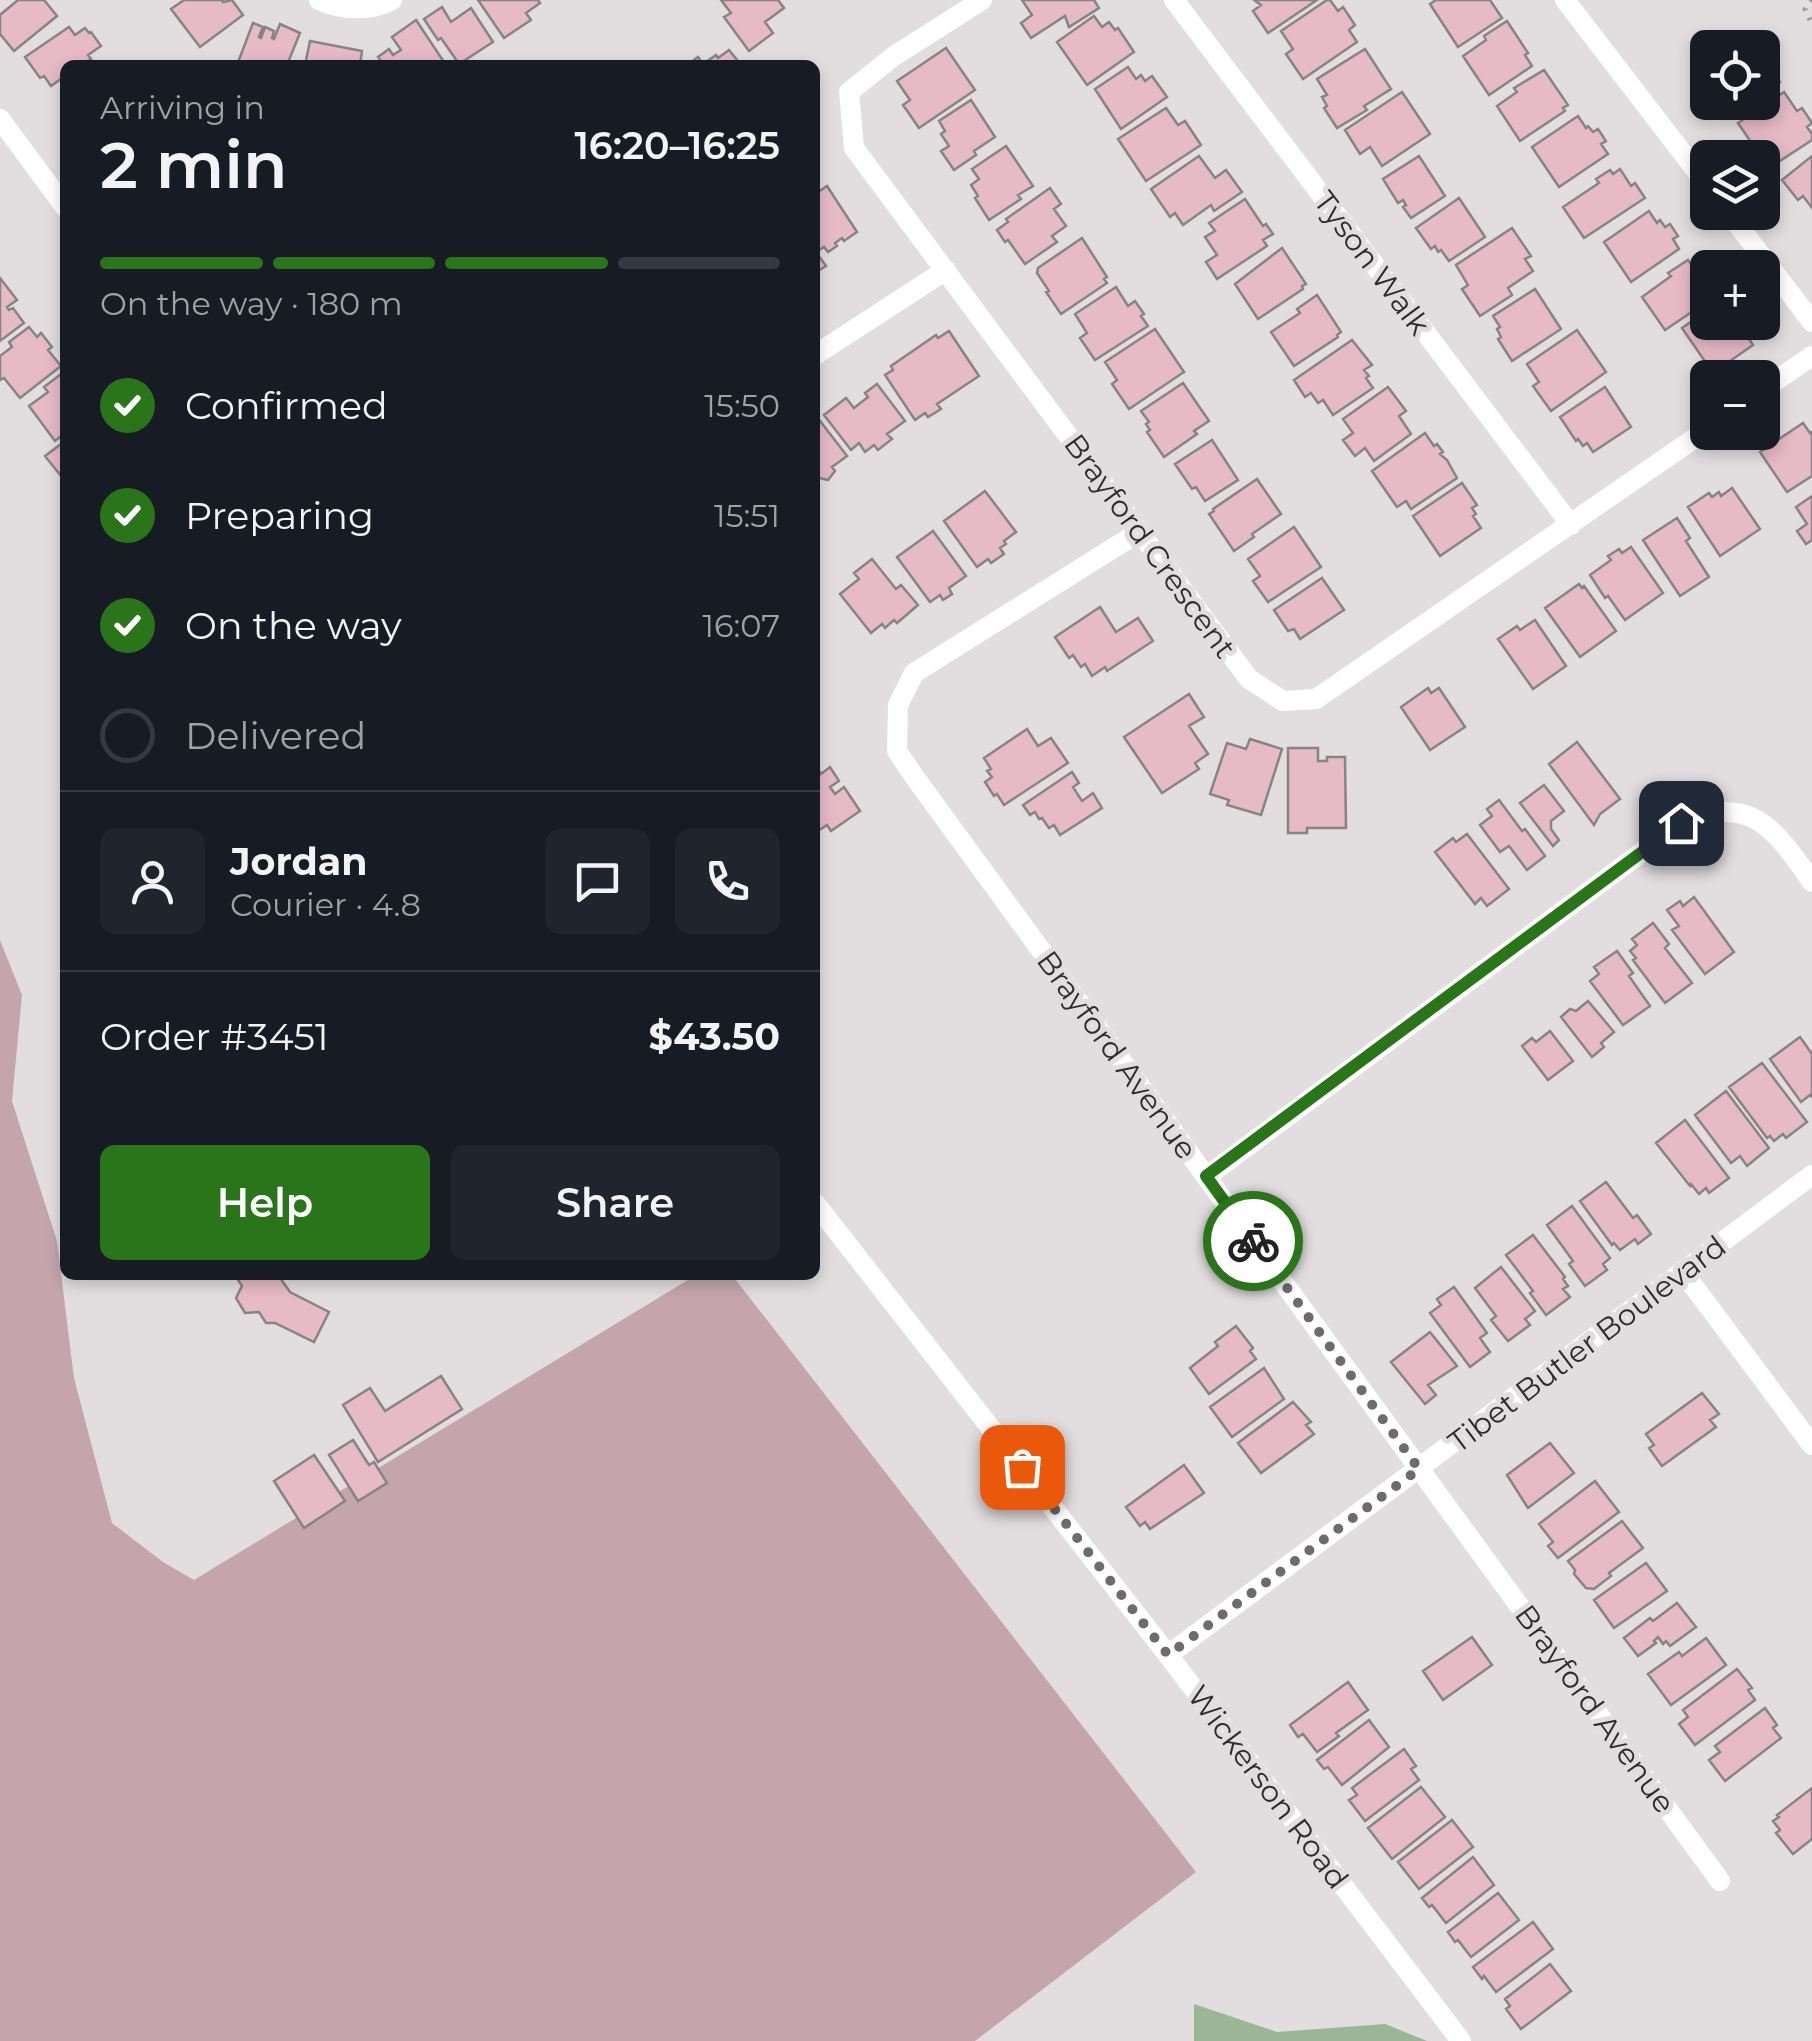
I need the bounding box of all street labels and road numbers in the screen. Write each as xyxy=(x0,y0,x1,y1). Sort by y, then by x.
street label: Tyson Walk xyxy=(1306,184,1438,342)
street label: Brayford Crescent xyxy=(1056,427,1244,665)
street label: Brayford Avenue xyxy=(1029,944,1205,1166)
street label: Tibet Butler Boulevard xyxy=(1441,1228,1733,1460)
street label: Brayford Avenue xyxy=(1507,1598,1683,1820)
street label: Wickerson Road xyxy=(1180,1678,1356,1896)

